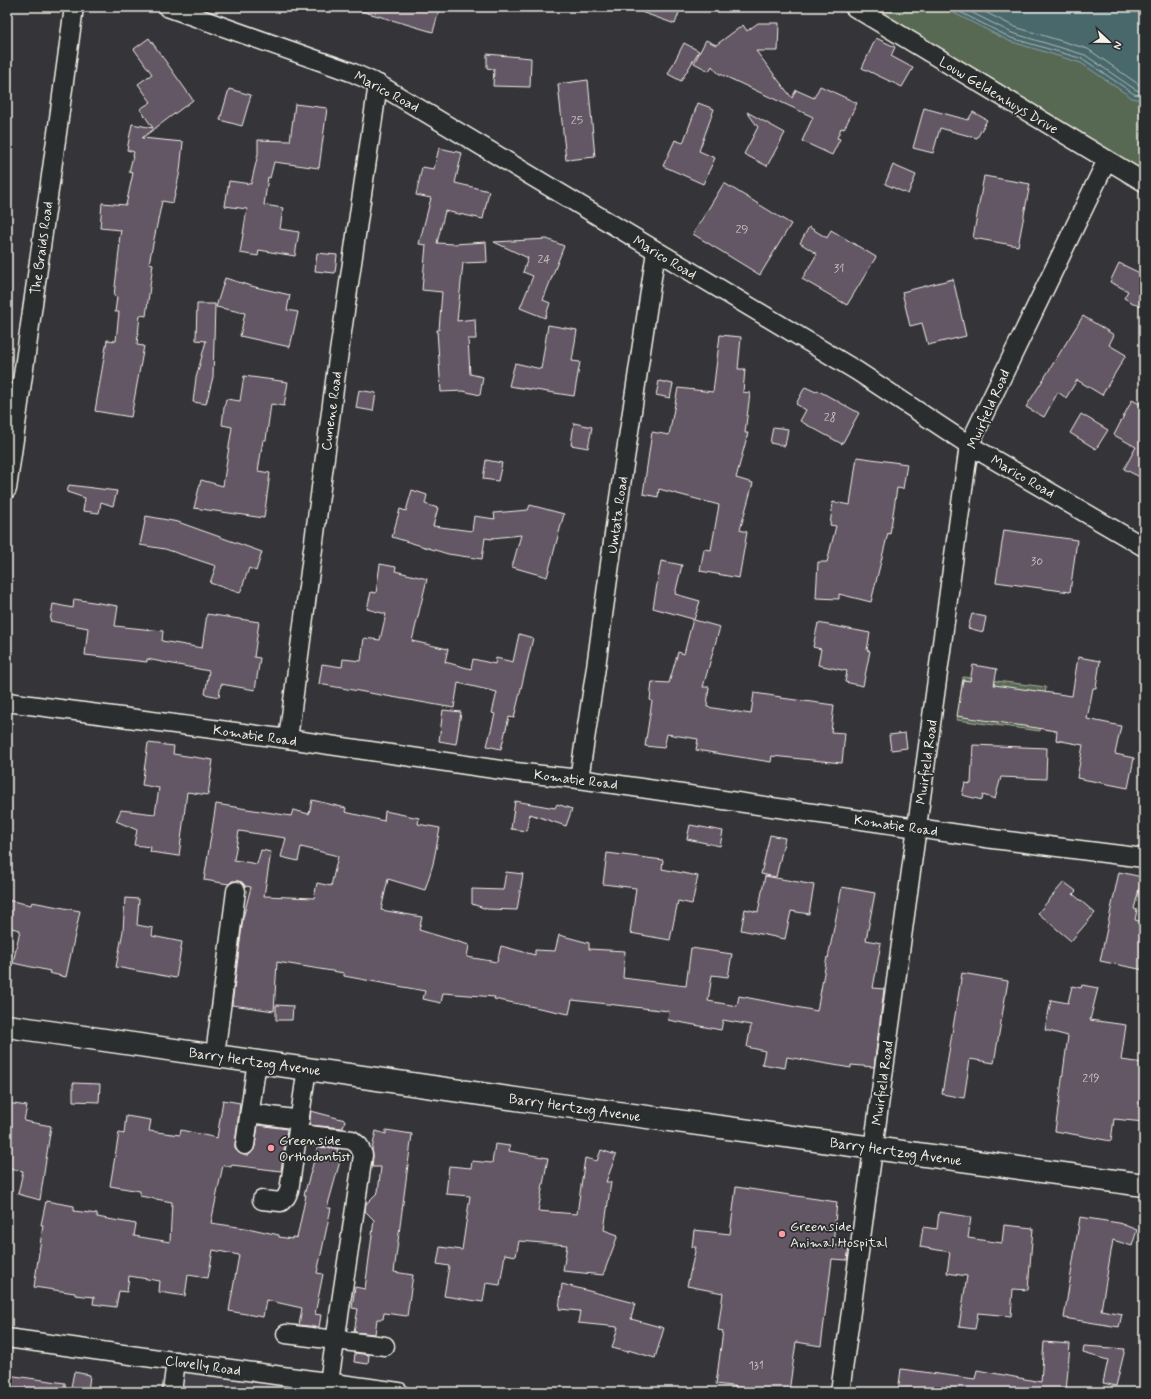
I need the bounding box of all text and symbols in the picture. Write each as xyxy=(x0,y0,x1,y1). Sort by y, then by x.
north arrow xyxy=(1089,22,1129,62)
text: N xyxy=(1109,39,1125,51)
street label: Louw Geldenhuys Drive xyxy=(936,53,1061,139)
street label: Marico Road xyxy=(351,67,422,117)
house number: 25 xyxy=(571,113,583,129)
street label: The Braids Road xyxy=(27,200,57,296)
house number: 29 xyxy=(735,222,749,238)
street label: Marico Road xyxy=(629,232,700,284)
house number: 24 xyxy=(537,252,551,268)
house number: 31 xyxy=(834,261,844,277)
street label: Muirfield Road xyxy=(963,367,1014,452)
street label: Cunene Road xyxy=(318,370,346,452)
house number: 28 xyxy=(824,410,836,426)
street label: Marico Road xyxy=(987,451,1058,502)
street label: Umtata Road xyxy=(604,475,632,555)
house number: 30 xyxy=(1031,554,1043,570)
street label: Muirfield Road xyxy=(912,719,942,806)
street label: Komatie Road xyxy=(212,721,298,751)
street label: Komatie Road xyxy=(533,766,619,794)
street label: Komatie Road xyxy=(853,811,939,841)
street label: Muirfield Road xyxy=(868,1040,898,1127)
street label: Barry Hertzog Avenue xyxy=(187,1044,323,1081)
house number: 219 xyxy=(1082,1071,1100,1087)
street label: Barry Hertzog Avenue xyxy=(507,1090,643,1127)
place label: Greenside Orthodontist xyxy=(279,1132,351,1166)
street label: Barry Hertzog Avenue xyxy=(828,1134,964,1171)
marker: Greenside Orthodontist xyxy=(266,1143,276,1153)
place label: Greenside Animal Hospital xyxy=(790,1218,888,1252)
marker: Greenside Animal Hospital xyxy=(777,1229,787,1239)
street label: Clovelly Road xyxy=(164,1352,242,1380)
house number: 131 xyxy=(748,1358,764,1374)

